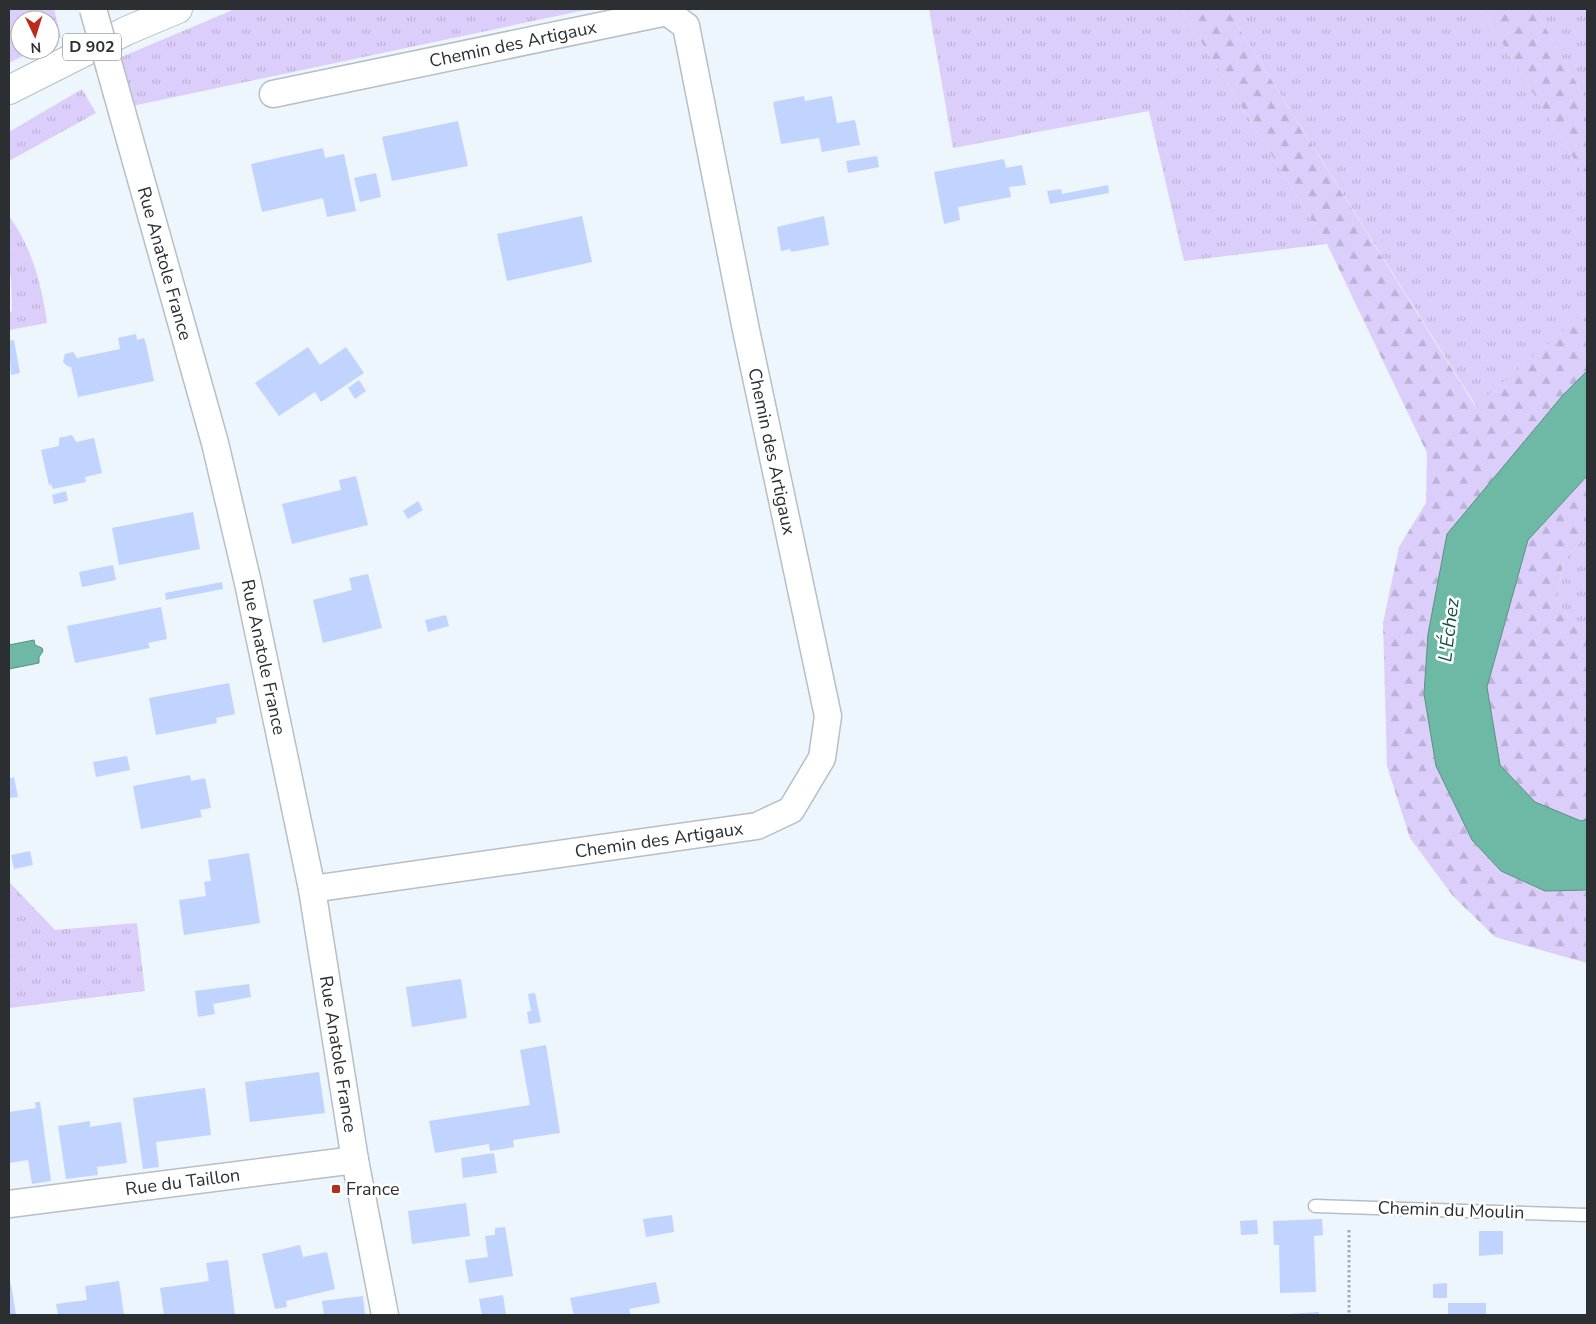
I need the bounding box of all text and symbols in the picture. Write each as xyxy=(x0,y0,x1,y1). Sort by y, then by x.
north arrow xyxy=(10,10,60,60)
street label: Chemin des Artigaux xyxy=(427,15,599,73)
road number: D 902 xyxy=(63,34,121,61)
text: N xyxy=(30,38,42,57)
street label: Rue Anatole France xyxy=(132,184,198,343)
street label: Chemin des Artigaux xyxy=(742,366,801,538)
street label: Rue Anatole France xyxy=(236,577,291,737)
water label: L'Échez xyxy=(1432,596,1466,663)
street label: Chemin des Artigaux xyxy=(573,816,745,864)
street label: Rue Anatole France xyxy=(314,974,362,1134)
street label: Rue du Taillon xyxy=(124,1163,241,1201)
place label: France xyxy=(346,1177,400,1201)
marker: France xyxy=(330,1183,342,1195)
street label: Chemin du Moulin xyxy=(1377,1195,1525,1225)

